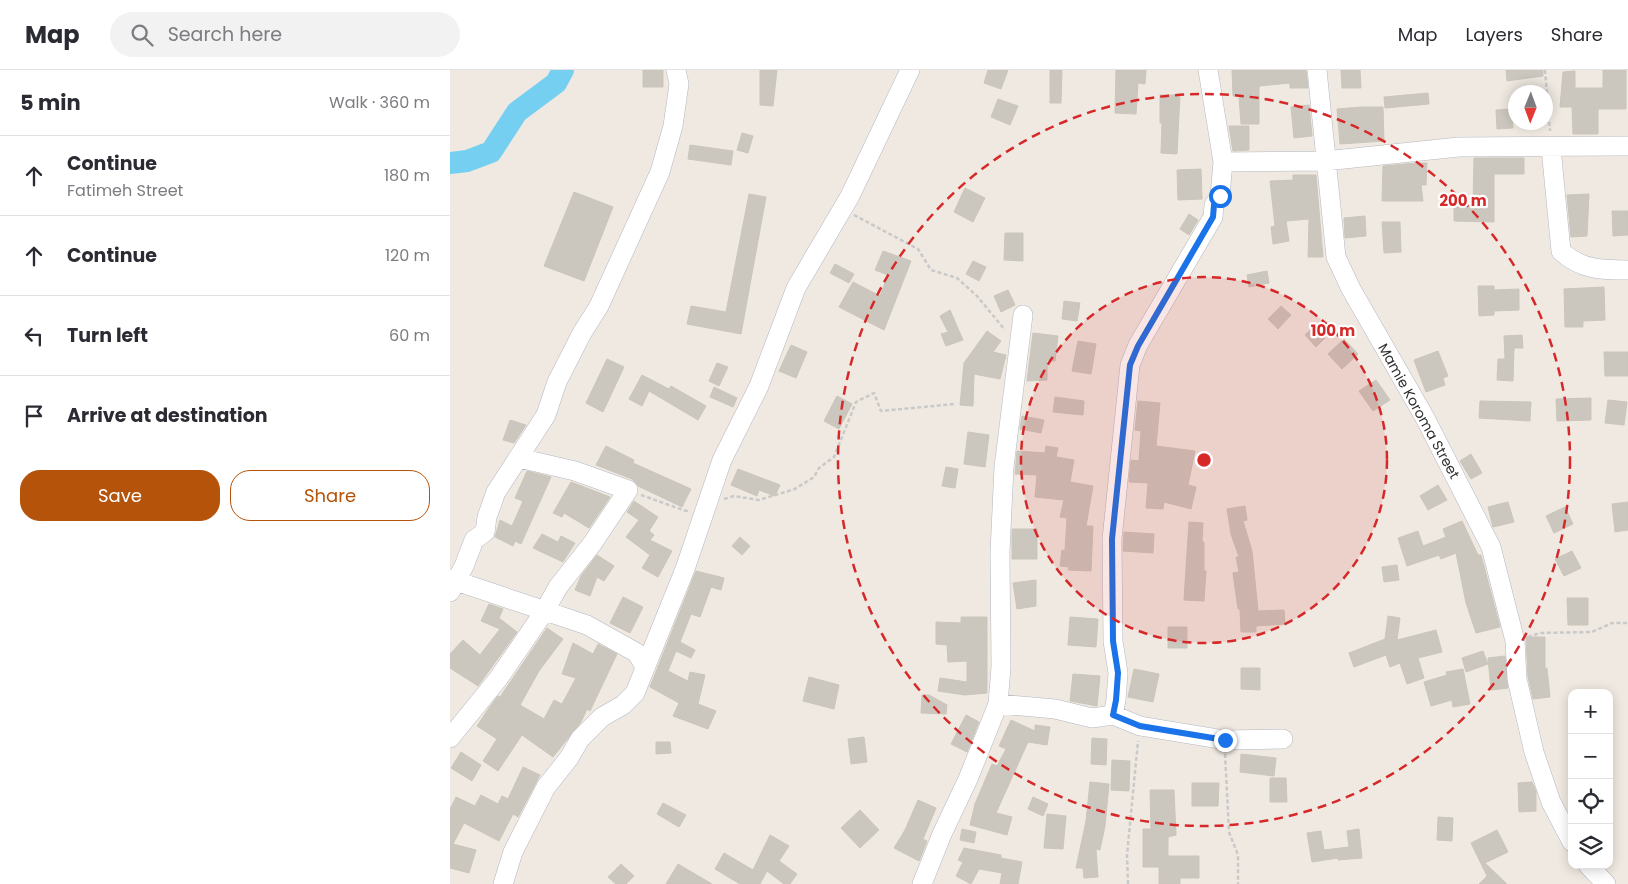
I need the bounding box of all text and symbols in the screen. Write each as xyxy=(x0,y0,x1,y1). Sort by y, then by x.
search box xyxy=(110,12,460,57)
text: Map xyxy=(25,18,80,51)
icon: search xyxy=(128,21,156,49)
text: Search here xyxy=(168,21,282,48)
text: Map xyxy=(1398,22,1438,47)
text: Layers xyxy=(1466,22,1523,47)
text: Share xyxy=(1551,22,1603,47)
north arrow xyxy=(1508,85,1553,130)
text: 5 min xyxy=(20,88,81,117)
text: Walk · 360 m xyxy=(329,91,430,114)
text: Continue xyxy=(67,150,157,177)
icon: ahead xyxy=(20,162,48,190)
text: 180 m xyxy=(384,164,430,187)
text: Fatimeh Street xyxy=(67,179,183,202)
route start xyxy=(1209,185,1232,208)
text: 200 m xyxy=(1439,190,1487,211)
icon: ahead xyxy=(20,242,48,270)
text: Continue xyxy=(67,242,157,269)
text: 120 m xyxy=(385,244,430,267)
text: 100 m xyxy=(1311,320,1355,341)
icon: left xyxy=(20,322,48,350)
text: Turn left xyxy=(67,322,148,349)
text: 60 m xyxy=(389,324,430,347)
street label: Mamie Koroma Street xyxy=(1373,340,1465,482)
icon: arrive xyxy=(20,402,48,430)
text: Arrive at destination xyxy=(67,402,268,429)
centre of rings xyxy=(1195,451,1213,469)
button: Save xyxy=(20,470,220,521)
button: Share xyxy=(230,470,430,521)
map controls xyxy=(1568,689,1613,869)
button: + xyxy=(1568,689,1613,734)
route end xyxy=(1214,729,1237,752)
button: − xyxy=(1568,734,1613,779)
button: locate xyxy=(1568,779,1613,824)
button: layers xyxy=(1568,824,1613,869)

